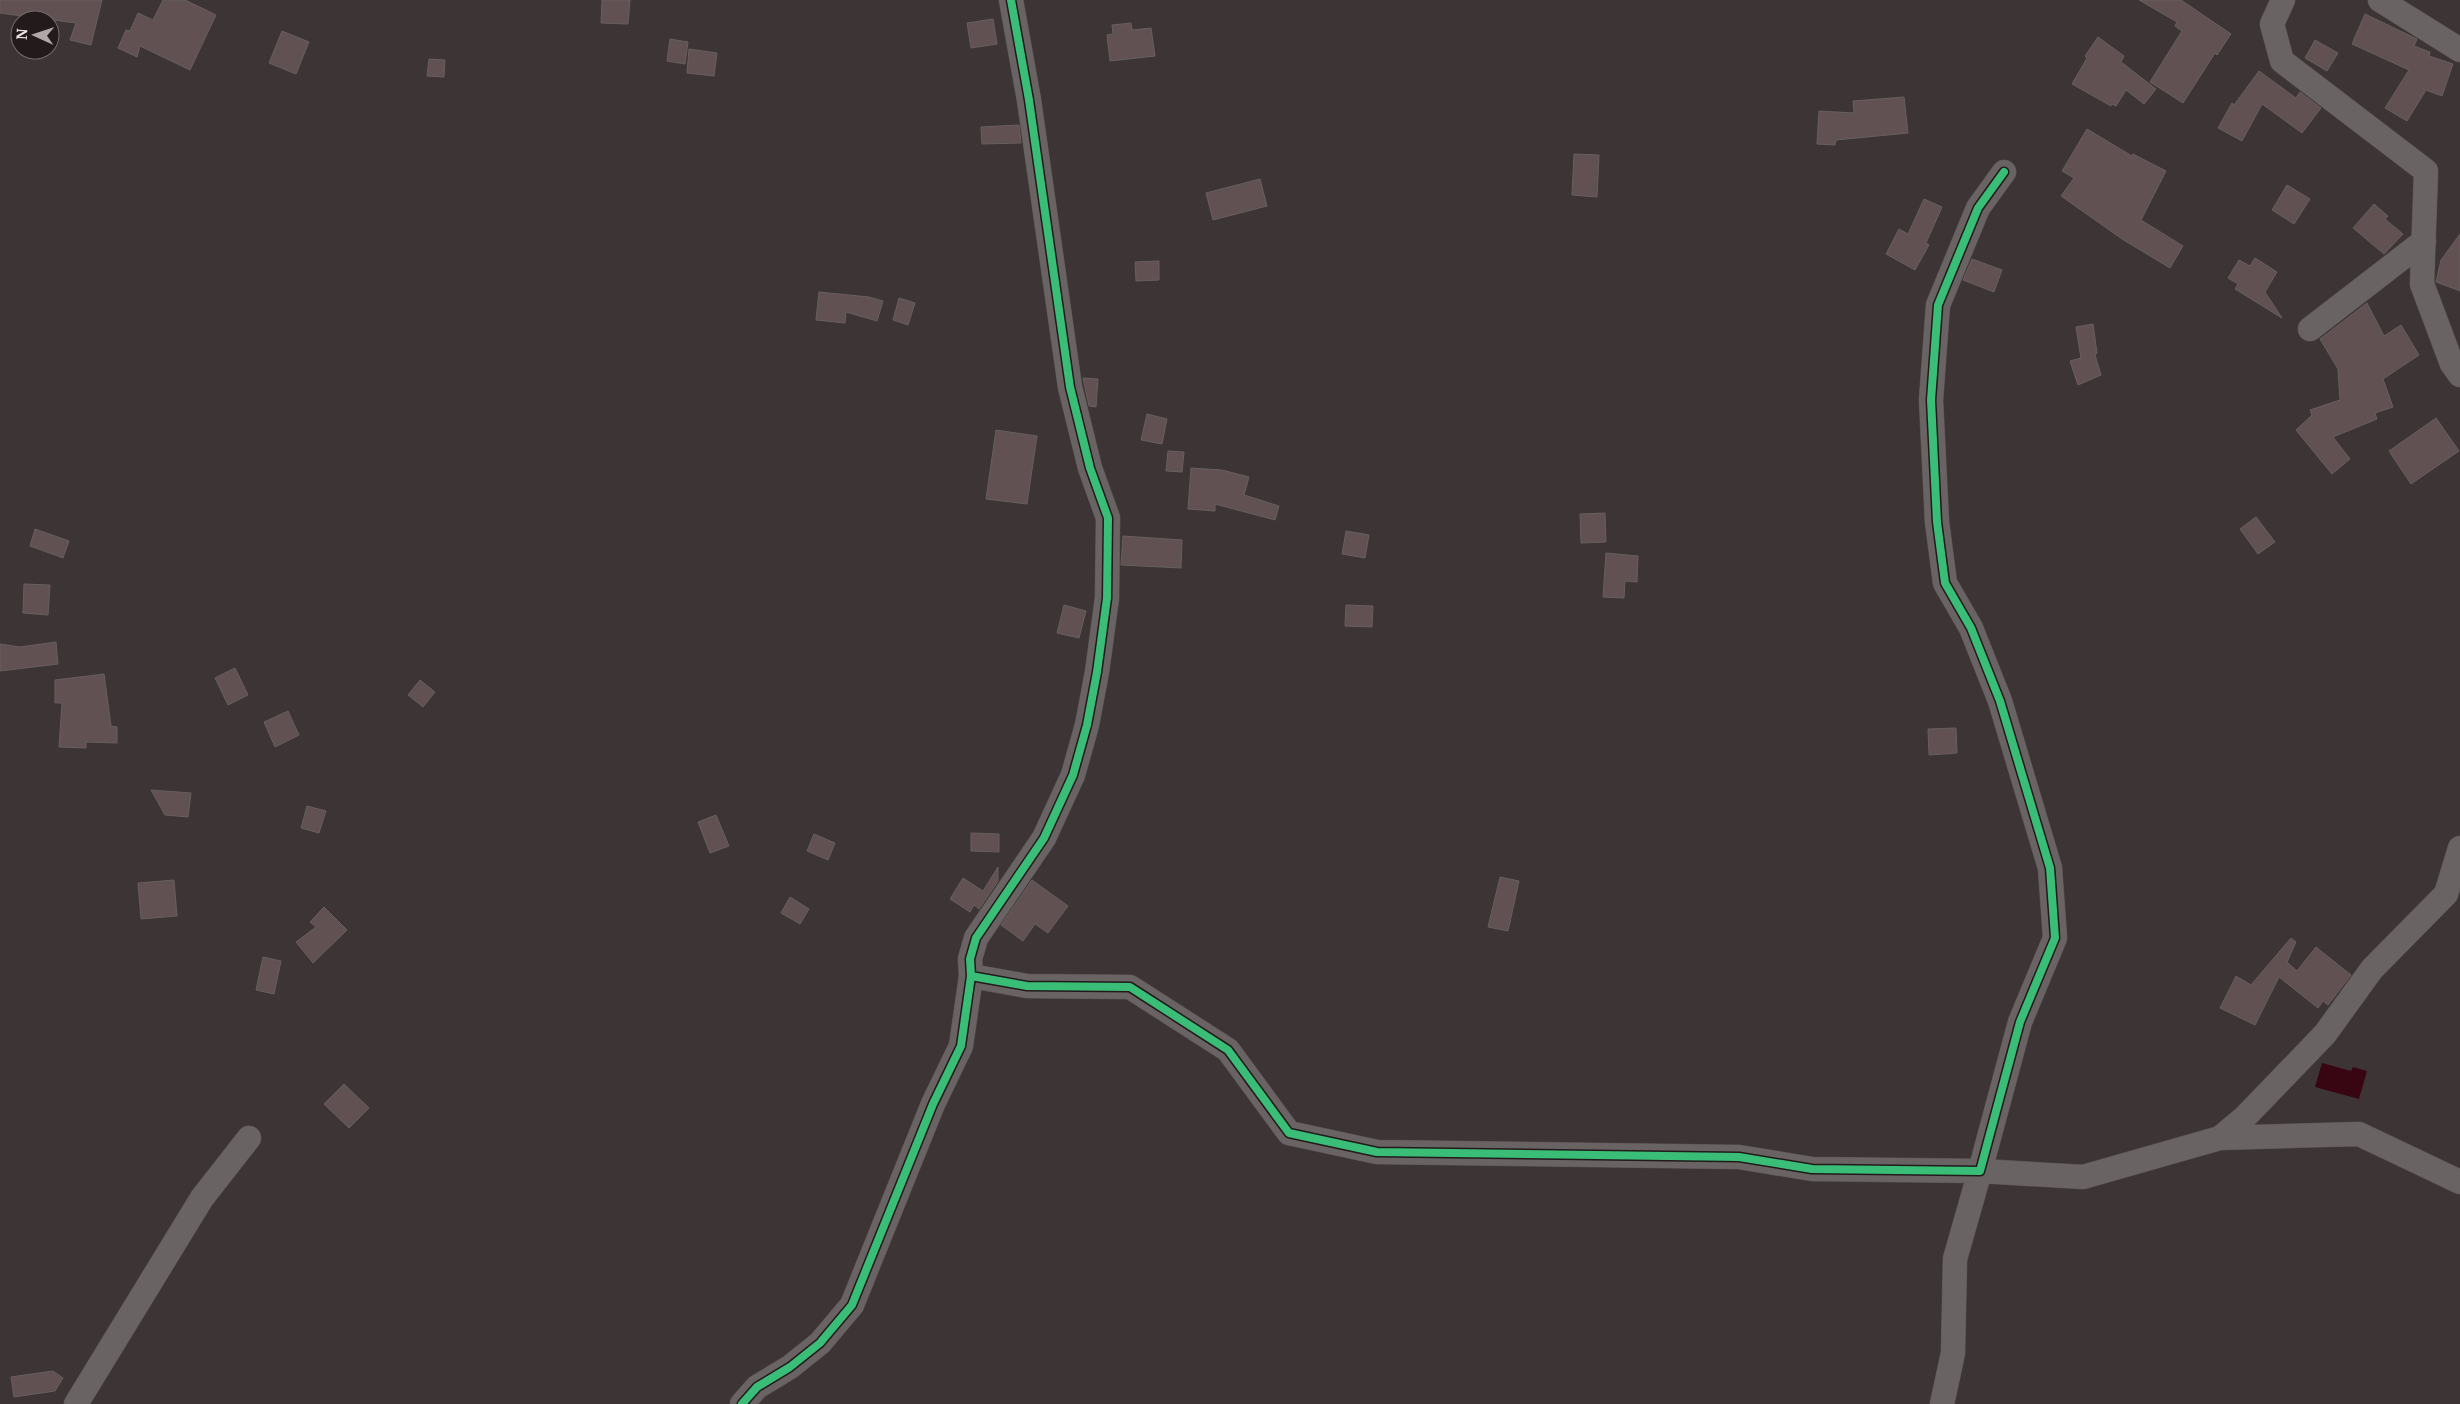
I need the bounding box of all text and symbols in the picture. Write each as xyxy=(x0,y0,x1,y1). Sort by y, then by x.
north arrow xyxy=(10,10,60,60)
text: N xyxy=(13,28,31,40)

